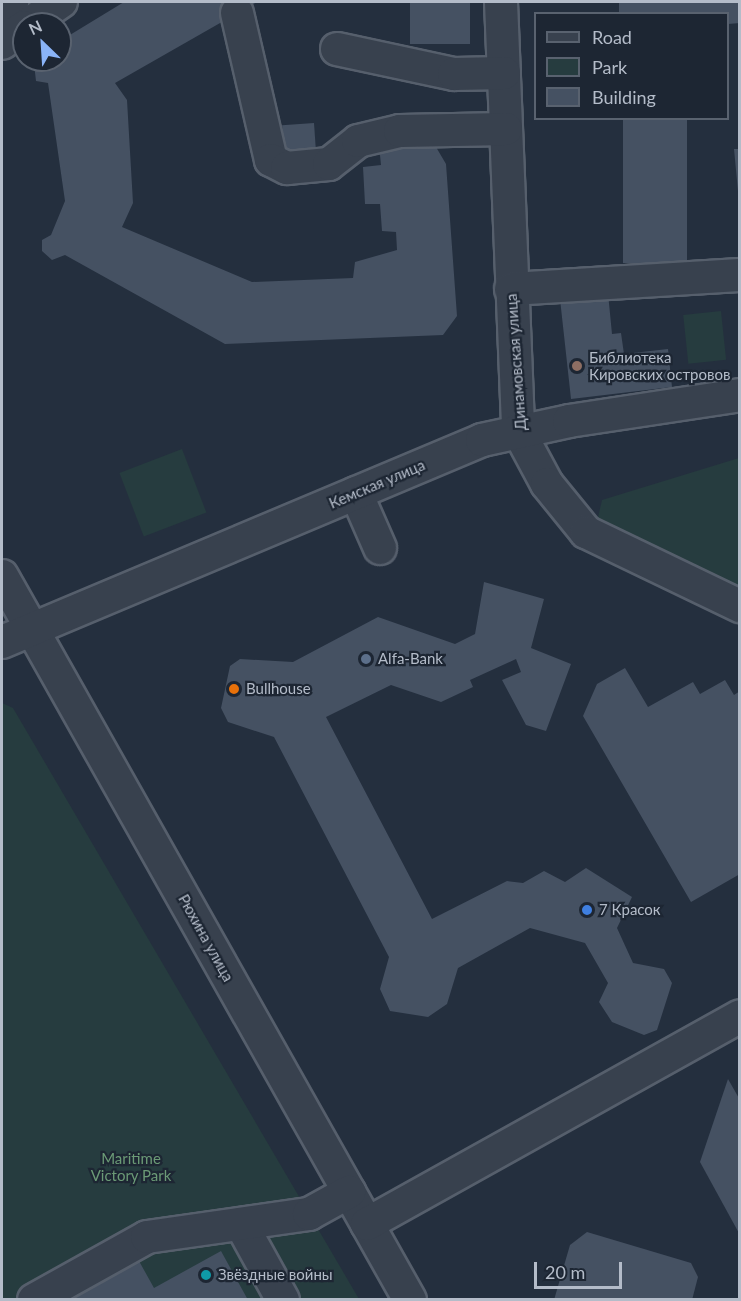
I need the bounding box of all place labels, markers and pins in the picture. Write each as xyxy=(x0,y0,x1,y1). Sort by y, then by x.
place label: Библиотека Кировских островов xyxy=(589,348,730,383)
marker: Библиотека Кировских островов xyxy=(570,359,584,373)
place label: Alfa-Bank xyxy=(378,650,443,668)
marker: Alfa-Bank xyxy=(359,652,373,666)
place label: Bullhouse xyxy=(246,680,311,698)
marker: Bullhouse xyxy=(227,682,241,696)
place label: 7 Красок xyxy=(599,901,661,919)
marker: 7 Красок xyxy=(580,903,594,917)
place label: Звёздные войны xyxy=(218,1266,333,1284)
marker: Звёздные войны xyxy=(199,1268,213,1282)

